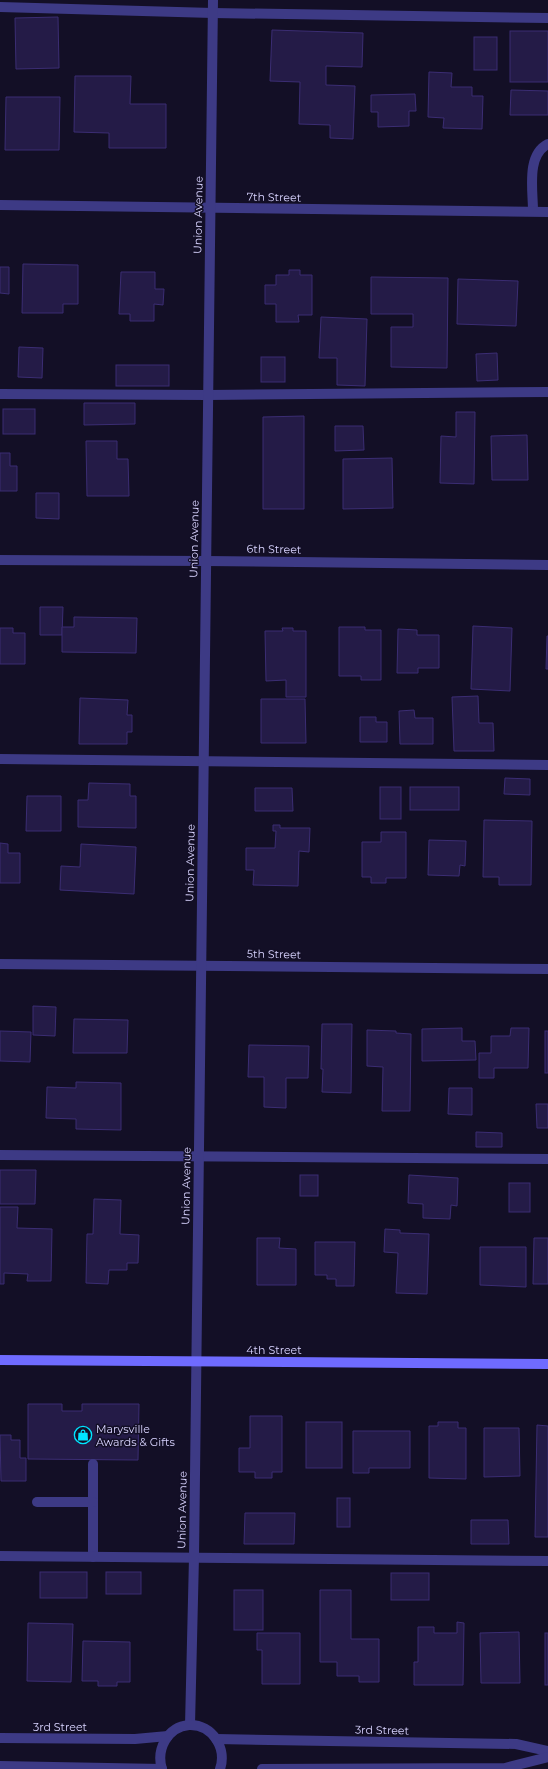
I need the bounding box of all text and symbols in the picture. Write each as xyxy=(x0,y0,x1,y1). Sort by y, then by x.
street label: Union Avenue xyxy=(190,176,206,254)
street label: 7th Street xyxy=(247,190,302,204)
street label: Union Avenue xyxy=(186,500,202,578)
street label: 6th Street xyxy=(247,542,302,556)
street label: Union Avenue xyxy=(182,824,198,902)
street label: 5th Street xyxy=(247,947,302,961)
street label: Union Avenue xyxy=(178,1147,194,1225)
street label: 4th Street xyxy=(246,1343,302,1357)
place label: Marysville Awards & Gifts xyxy=(96,1422,175,1449)
shop icon: Marysville Awards & Gifts xyxy=(73,1425,93,1445)
street label: Union Avenue xyxy=(174,1471,190,1549)
street label: 3rd Street xyxy=(33,1720,88,1734)
street label: 3rd Street xyxy=(355,1723,410,1737)

